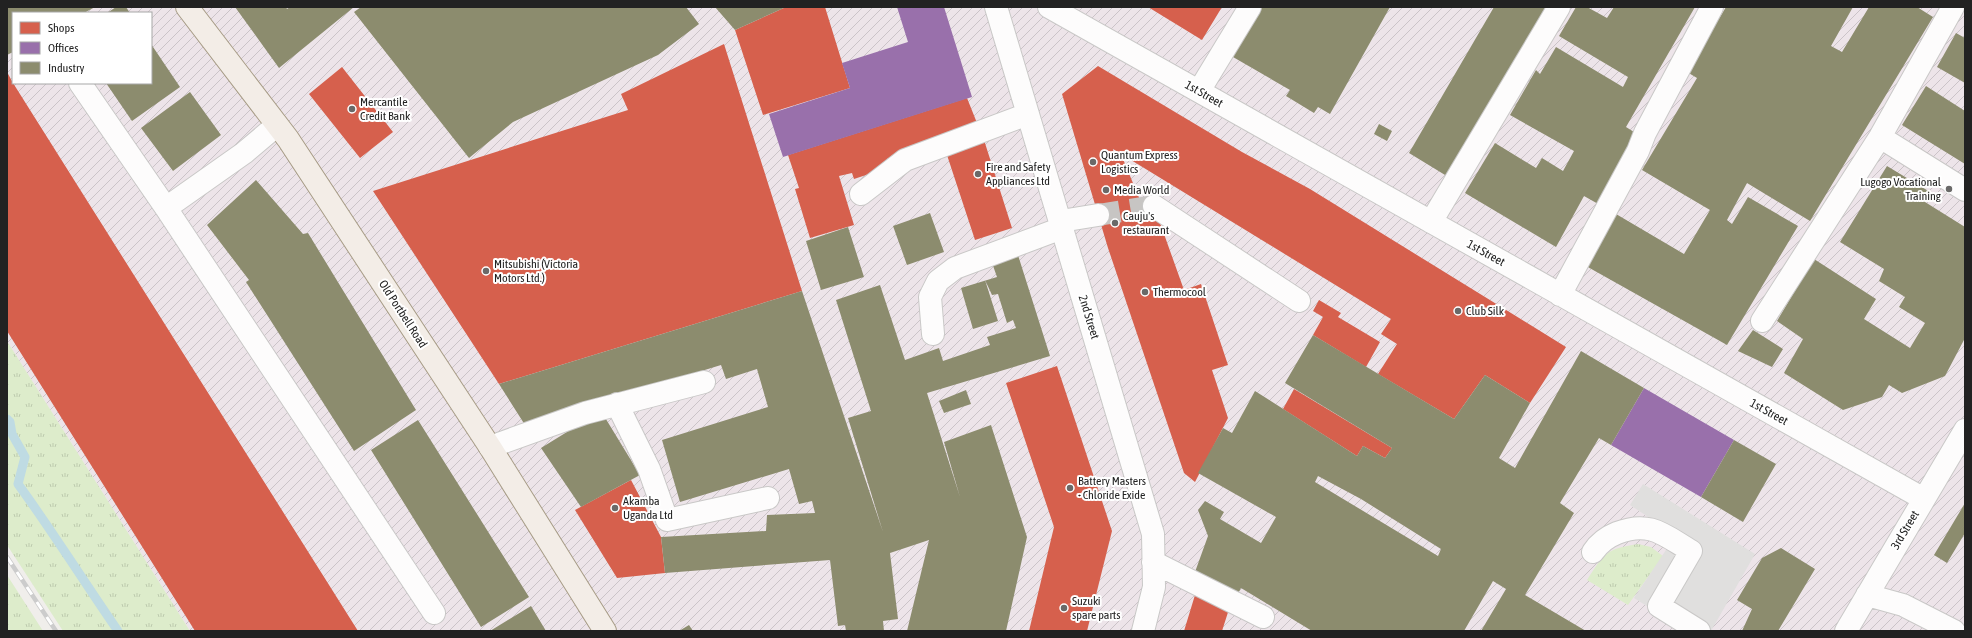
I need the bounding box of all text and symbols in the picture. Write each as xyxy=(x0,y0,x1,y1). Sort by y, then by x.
legend xyxy=(12,12,152,84)
text: Shops xyxy=(48,21,74,35)
text: Offices xyxy=(48,41,78,55)
text: Industry xyxy=(48,61,85,75)
street label: 1st Street xyxy=(1183,78,1226,111)
place label: Mercantile Credit Bank xyxy=(360,95,411,123)
marker: Mercantile Credit Bank xyxy=(347,104,357,114)
place label: Quantum Express Logistics xyxy=(1101,148,1178,176)
marker: Quantum Express Logistics xyxy=(1088,157,1098,167)
place label: Fire and Safety Appliances Ltd xyxy=(986,160,1051,188)
marker: Fire and Safety Appliances Ltd xyxy=(973,169,983,179)
place label: Lugogo Vocational Training xyxy=(1860,175,1942,203)
place label: Media World xyxy=(1114,183,1169,197)
marker: Lugogo Vocational Training xyxy=(1944,184,1954,194)
marker: Media World xyxy=(1101,185,1111,195)
place label: Cauju's restaurant xyxy=(1123,209,1170,237)
marker: Cauju's restaurant xyxy=(1110,218,1120,228)
street label: 1st Street xyxy=(1465,237,1508,269)
place label: Mitsubishi (Victoria Motors Ltd.) xyxy=(494,257,578,285)
marker: Mitsubishi (Victoria Motors Ltd.) xyxy=(481,266,491,276)
street label: Old Portbell Road xyxy=(376,278,430,350)
place label: Thermocool xyxy=(1153,285,1207,299)
marker: Thermocool xyxy=(1140,287,1150,297)
street label: 2nd Street xyxy=(1076,293,1102,341)
place label: Club Silk xyxy=(1466,304,1505,318)
marker: Club Silk xyxy=(1453,306,1463,316)
street label: 1st Street xyxy=(1748,396,1791,428)
place label: Battery Masters - Chloride Exide xyxy=(1078,474,1146,502)
marker: Battery Masters - Chloride Exide xyxy=(1065,483,1075,493)
place label: Akamba Uganda Ltd xyxy=(623,494,673,522)
marker: Akamba Uganda Ltd xyxy=(610,503,620,513)
street label: 3rd Street xyxy=(1888,508,1922,552)
place label: Suzuki spare parts xyxy=(1072,594,1121,622)
marker: Suzuki spare parts xyxy=(1059,603,1069,613)

